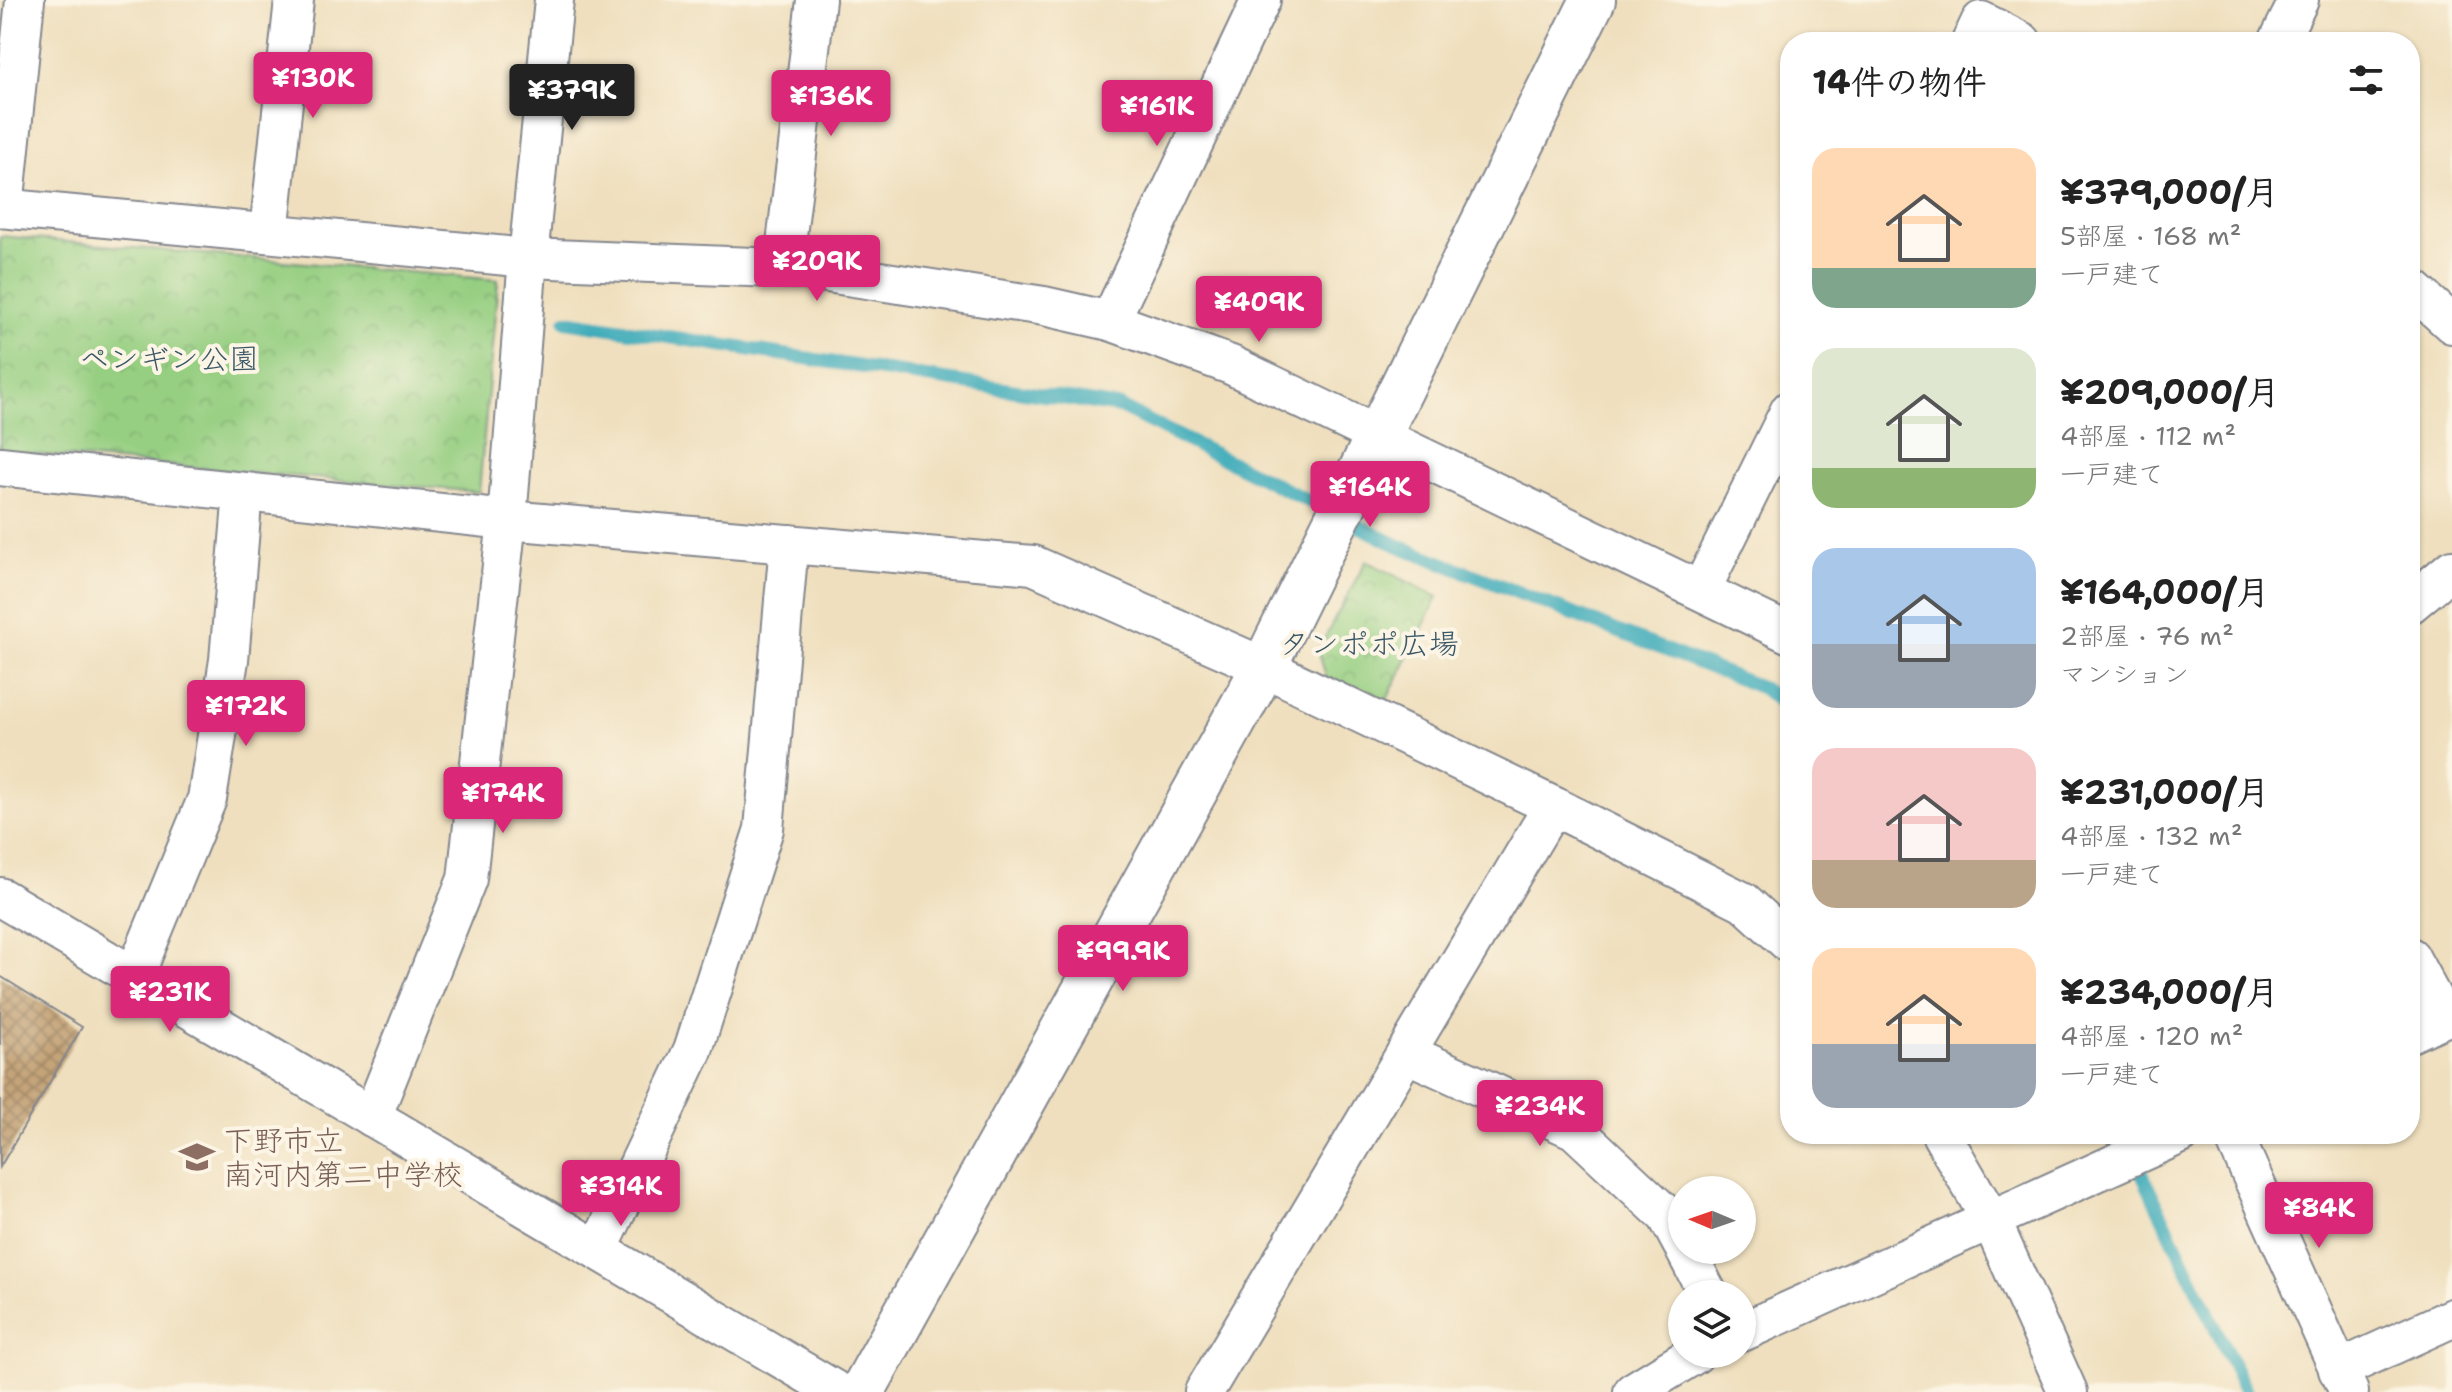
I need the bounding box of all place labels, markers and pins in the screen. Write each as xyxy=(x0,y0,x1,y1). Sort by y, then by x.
pin: ¥130K xyxy=(257,52,369,120)
pin: ¥379K xyxy=(516,64,628,132)
pin: ¥136K xyxy=(775,70,887,138)
pin: ¥161K xyxy=(1101,80,1213,148)
pin: ¥209K xyxy=(761,235,873,303)
pin: ¥409K xyxy=(1203,276,1315,344)
pin: ¥164K xyxy=(1314,461,1426,529)
pin: ¥172K xyxy=(190,680,302,748)
pin: ¥174K xyxy=(447,767,559,835)
pin: ¥99.9K xyxy=(1058,925,1188,993)
pin: ¥231K xyxy=(114,966,226,1034)
pin: ¥234K xyxy=(1484,1080,1596,1148)
place label: 下野市立 南河内第二中学校 xyxy=(223,1120,463,1195)
school or university icon: 下野市立 南河内第二中学校 xyxy=(178,1138,216,1176)
pin: ¥314K xyxy=(565,1160,677,1228)
pin: ¥84K xyxy=(2272,1182,2366,1250)

